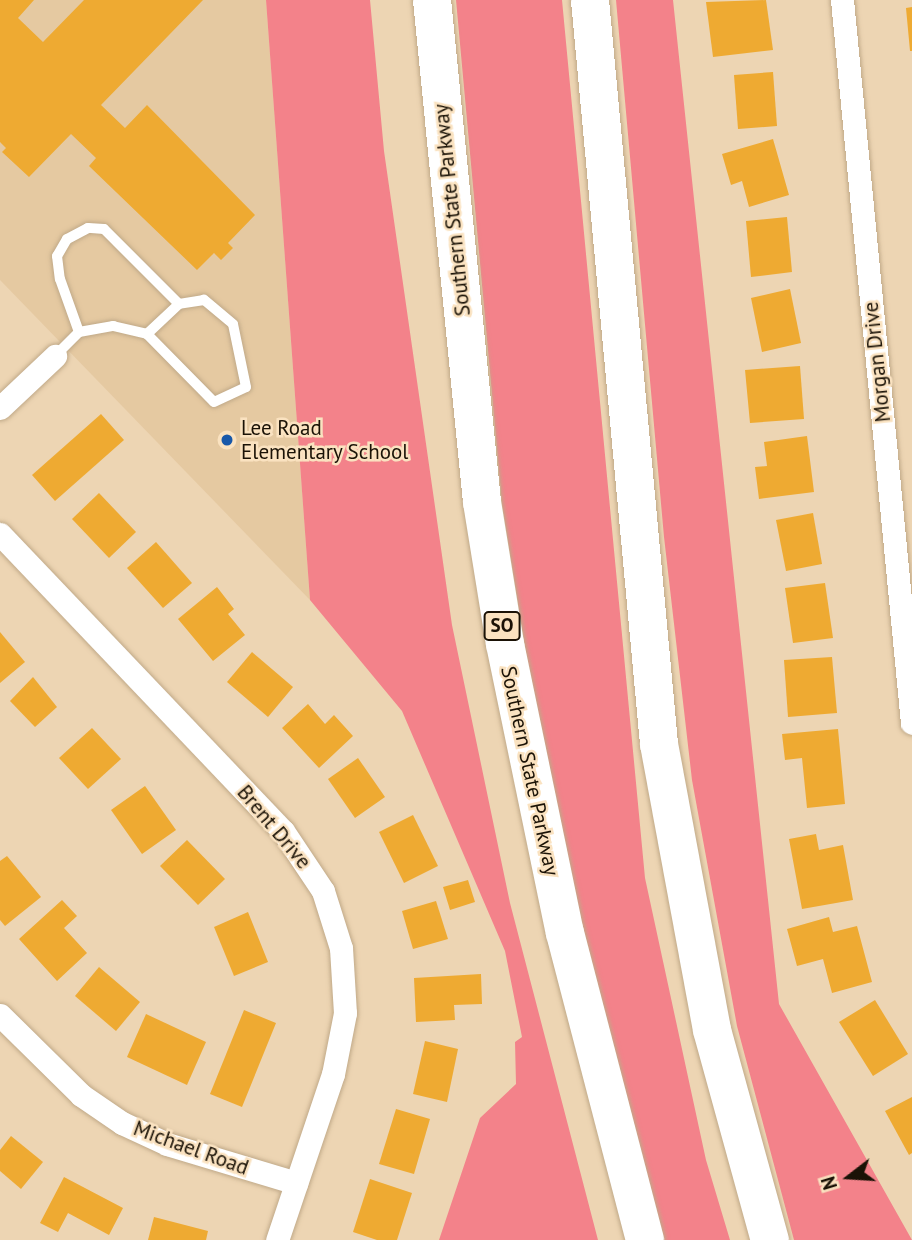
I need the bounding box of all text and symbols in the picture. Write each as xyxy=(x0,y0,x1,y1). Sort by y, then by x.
street label: Southern State Parkway xyxy=(428,103,476,317)
street label: Morgan Drive xyxy=(858,301,896,423)
place label: Lee Road Elementary School xyxy=(241,415,409,465)
marker: Lee Road Elementary School xyxy=(219,432,235,448)
road number: SO xyxy=(483,610,521,642)
street label: Southern State Parkway xyxy=(495,664,565,878)
street label: Brent Drive xyxy=(232,780,316,874)
street label: Michael Road xyxy=(130,1116,252,1180)
north arrow xyxy=(814,1142,884,1212)
text: N xyxy=(816,1174,842,1193)

